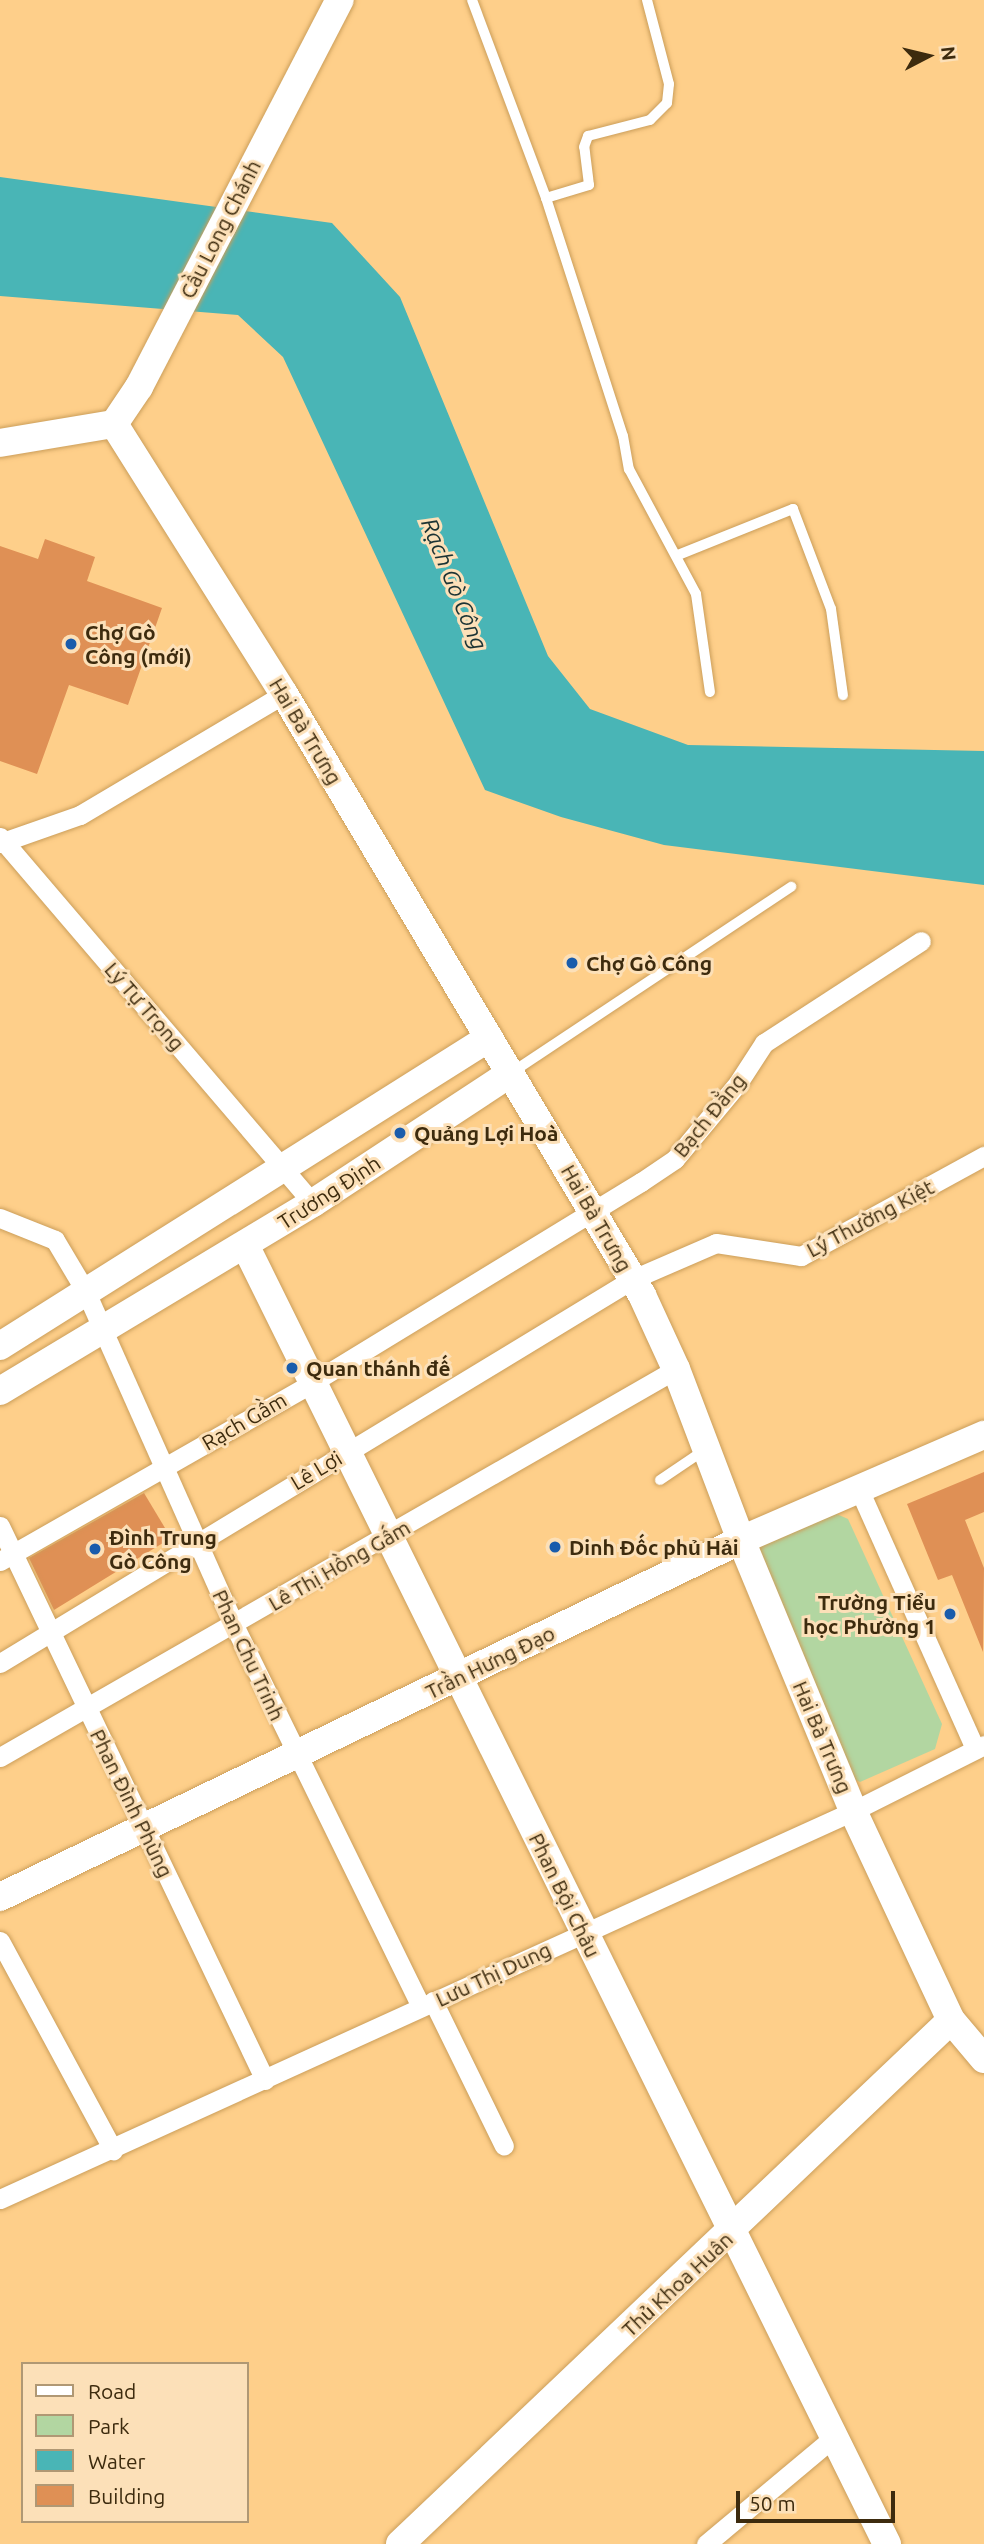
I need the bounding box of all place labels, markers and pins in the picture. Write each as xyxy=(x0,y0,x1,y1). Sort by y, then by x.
place label: Chợ Gò Công (mới) xyxy=(85,619,192,669)
marker: Chợ Gò Công (mới) xyxy=(63,636,79,652)
place label: Chợ Gò Công xyxy=(586,950,712,976)
marker: Chợ Gò Công xyxy=(564,955,580,971)
place label: Quảng Lợi Hoà xyxy=(414,1120,558,1146)
marker: Quảng Lợi Hoà xyxy=(392,1125,408,1141)
place label: Quan thánh đế xyxy=(306,1355,450,1381)
marker: Quan thánh đế xyxy=(284,1360,300,1376)
place label: Đình Trung Gò Công xyxy=(109,1524,217,1574)
place label: Dinh Đốc phủ Hải xyxy=(569,1534,739,1560)
marker: Dinh Đốc phủ Hải xyxy=(547,1539,563,1555)
marker: Đình Trung Gò Công xyxy=(87,1541,103,1557)
place label: Trường Tiểu học Phường 1 xyxy=(803,1589,936,1639)
marker: Trường Tiểu học Phường 1 xyxy=(942,1606,958,1622)

